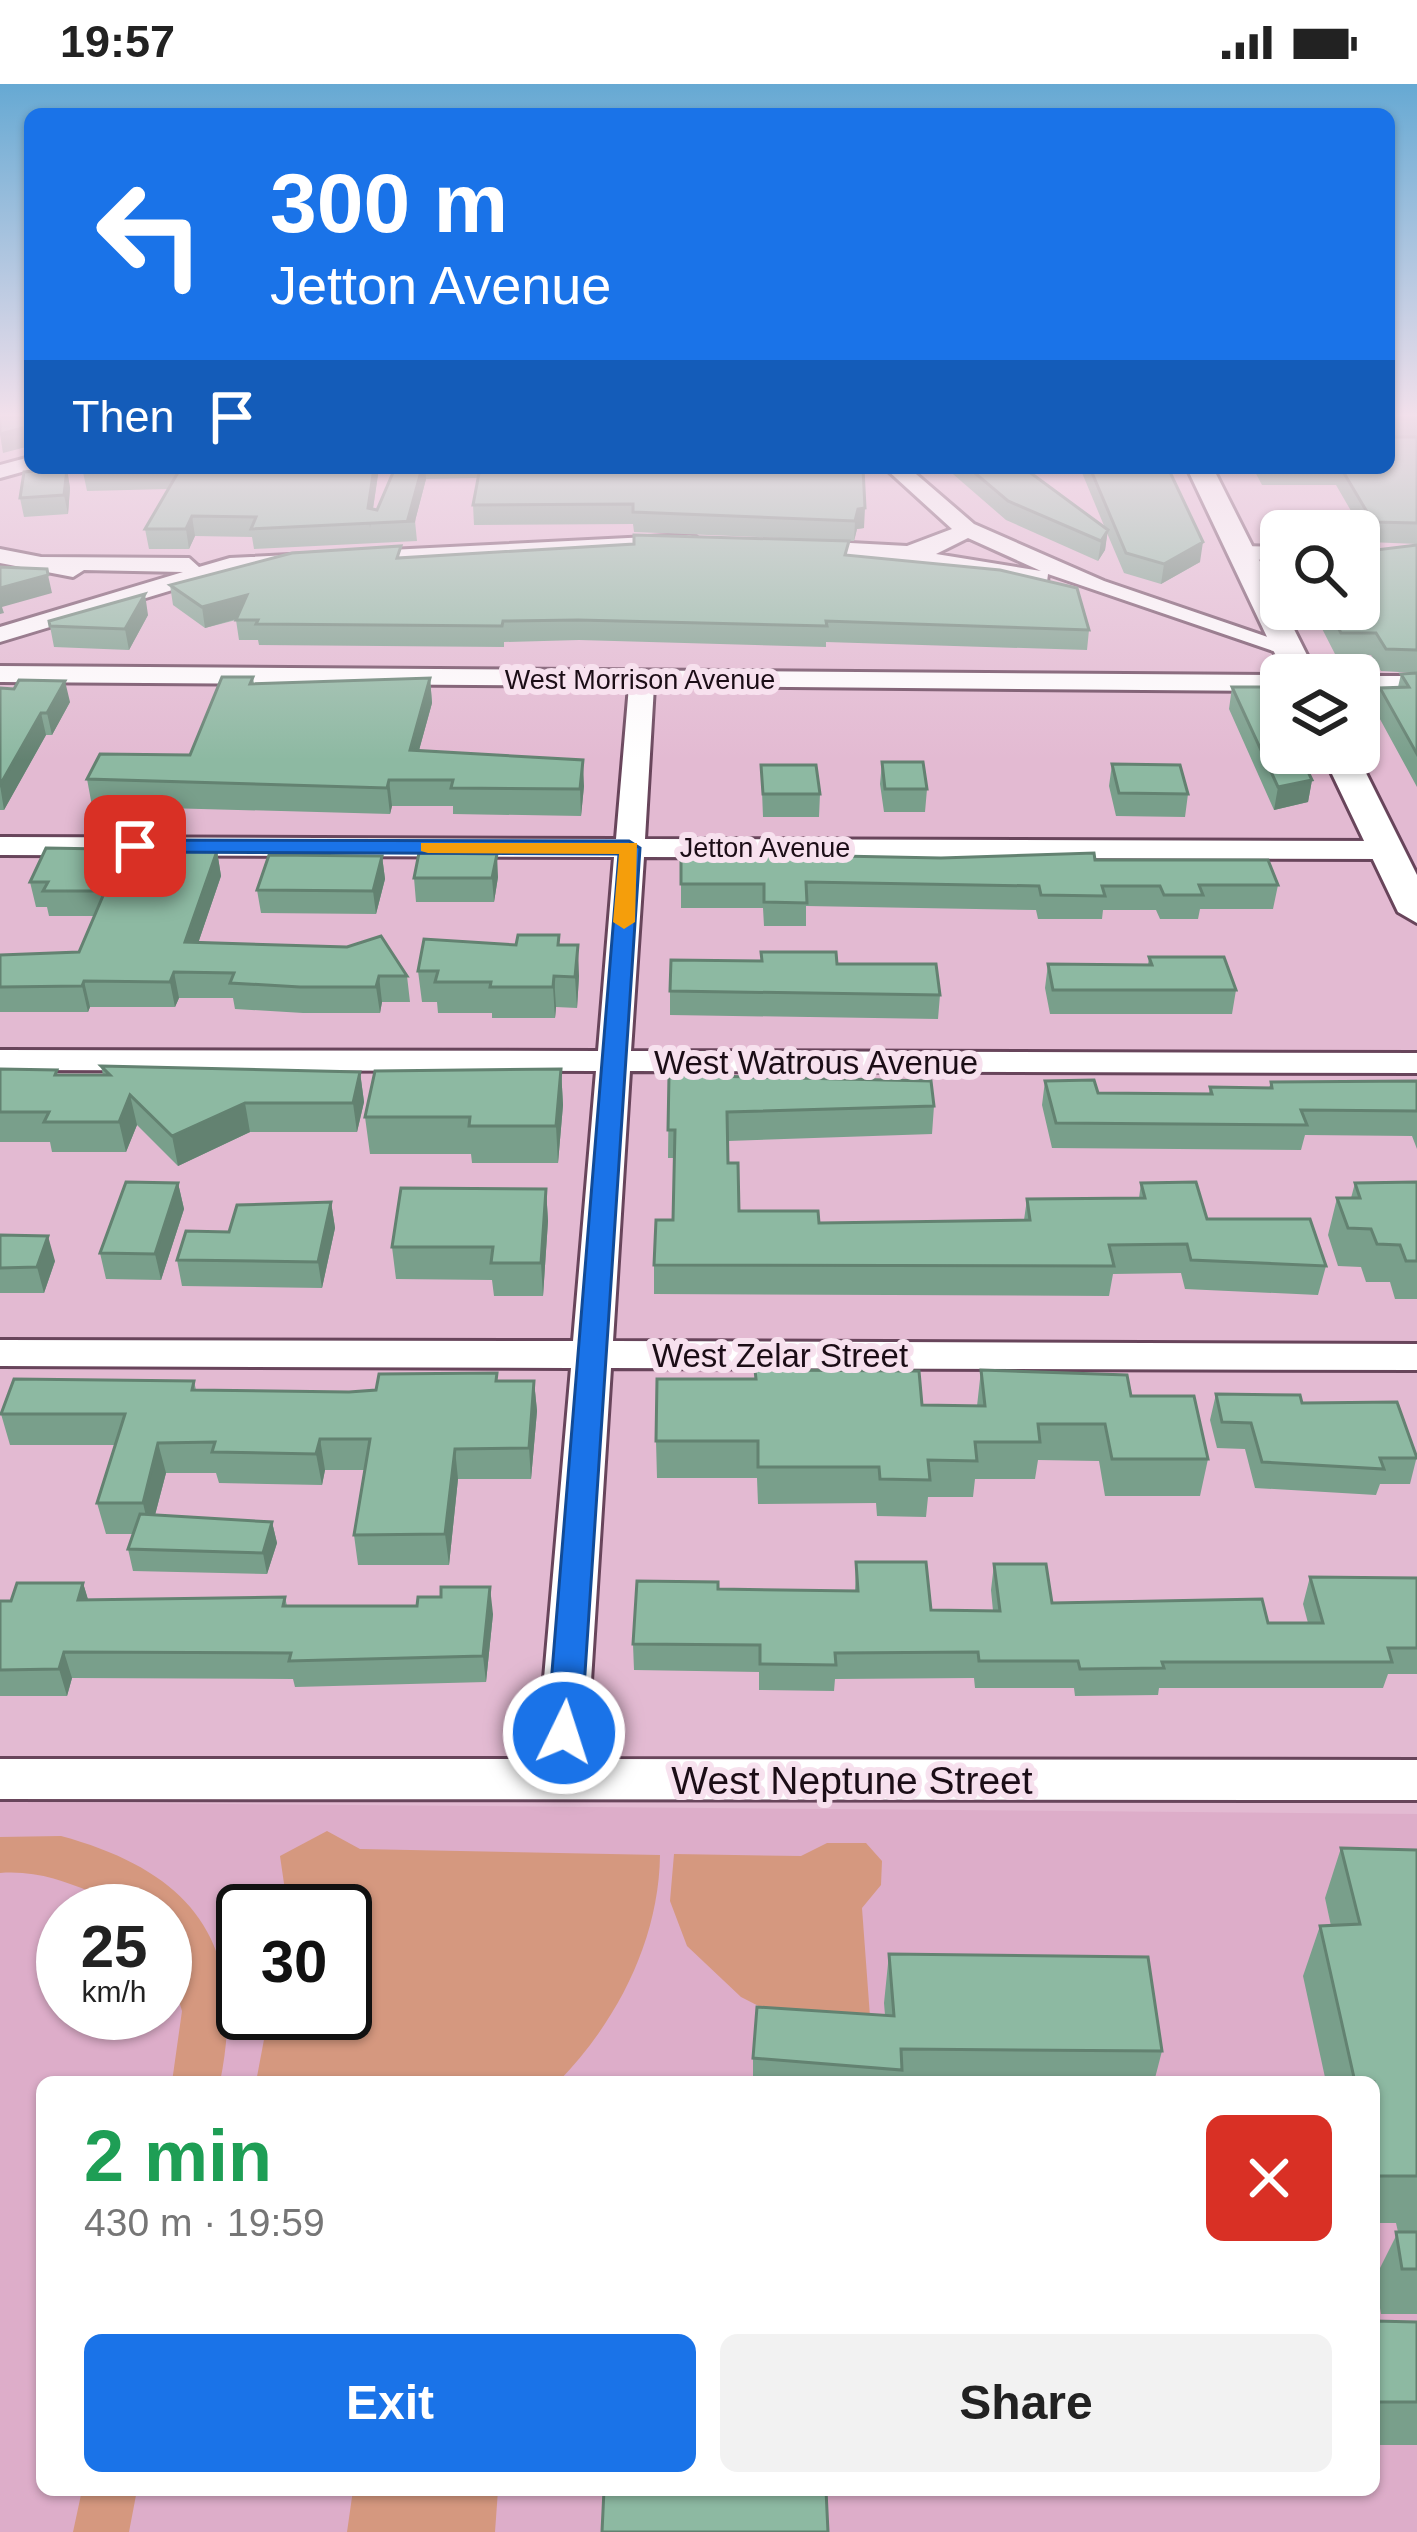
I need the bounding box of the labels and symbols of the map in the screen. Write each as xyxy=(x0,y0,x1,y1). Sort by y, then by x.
street label: West Morrison Avenue xyxy=(505,665,775,695)
pin xyxy=(84,795,186,897)
street label: Jetton Avenue xyxy=(680,833,850,863)
street label: West Watrous Avenue xyxy=(654,1044,978,1081)
street label: West Zelar Street xyxy=(652,1337,908,1374)
position arrow xyxy=(501,1670,627,1796)
street label: West Neptune Street xyxy=(671,1759,1033,1802)
speed limit sign: 30 xyxy=(216,1884,372,2040)

